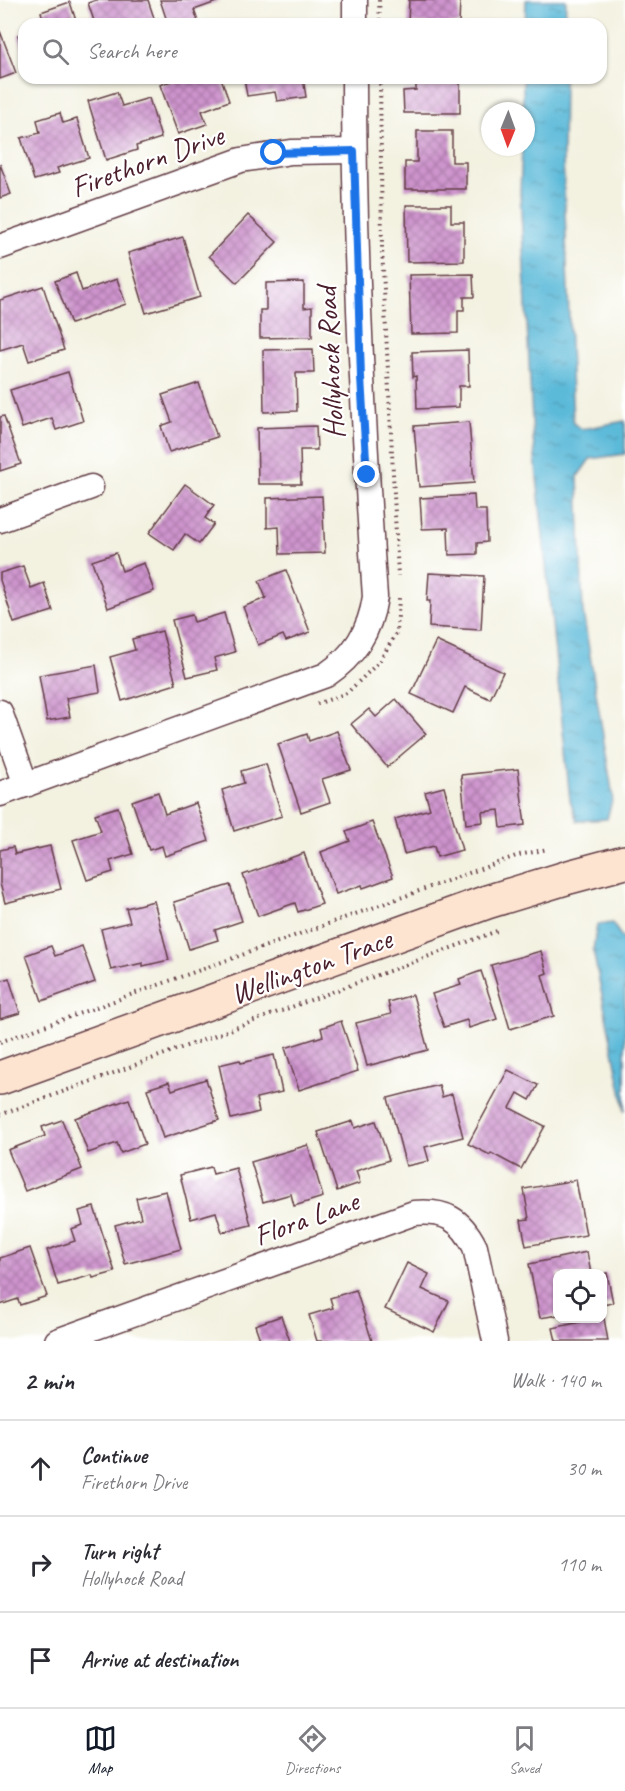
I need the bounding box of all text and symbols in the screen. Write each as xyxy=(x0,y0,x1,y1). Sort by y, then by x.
search box xyxy=(18,18,607,84)
icon: search xyxy=(39,35,72,68)
text: Search here xyxy=(87,37,177,65)
north arrow xyxy=(481,102,535,156)
street label: Firethorn Drive xyxy=(66,115,231,206)
route start xyxy=(260,139,286,165)
street label: Hollyhock Road xyxy=(307,282,353,440)
route end xyxy=(353,461,379,487)
street label: Wellington Trace xyxy=(225,919,399,1013)
street label: Flora Lane xyxy=(249,1181,365,1254)
map controls xyxy=(553,1269,607,1323)
button: locate xyxy=(553,1269,607,1323)
text: 2 min xyxy=(24,1364,74,1397)
text: Walk · 140 m xyxy=(511,1368,601,1393)
text: Continue xyxy=(81,1442,147,1470)
icon: ahead xyxy=(24,1452,57,1485)
text: 30 m xyxy=(567,1456,601,1481)
text: Firethorn Drive xyxy=(81,1470,187,1495)
text: Turn right xyxy=(81,1538,158,1566)
icon: right xyxy=(24,1548,57,1581)
text: 110 m xyxy=(558,1552,601,1577)
text: Hollyhock Road xyxy=(81,1566,183,1591)
icon: arrive xyxy=(24,1644,57,1677)
text: Arrive at destination xyxy=(81,1646,238,1674)
tab: Map xyxy=(84,1722,117,1778)
tab: Directions xyxy=(285,1722,340,1778)
tab: Saved xyxy=(508,1722,541,1778)

